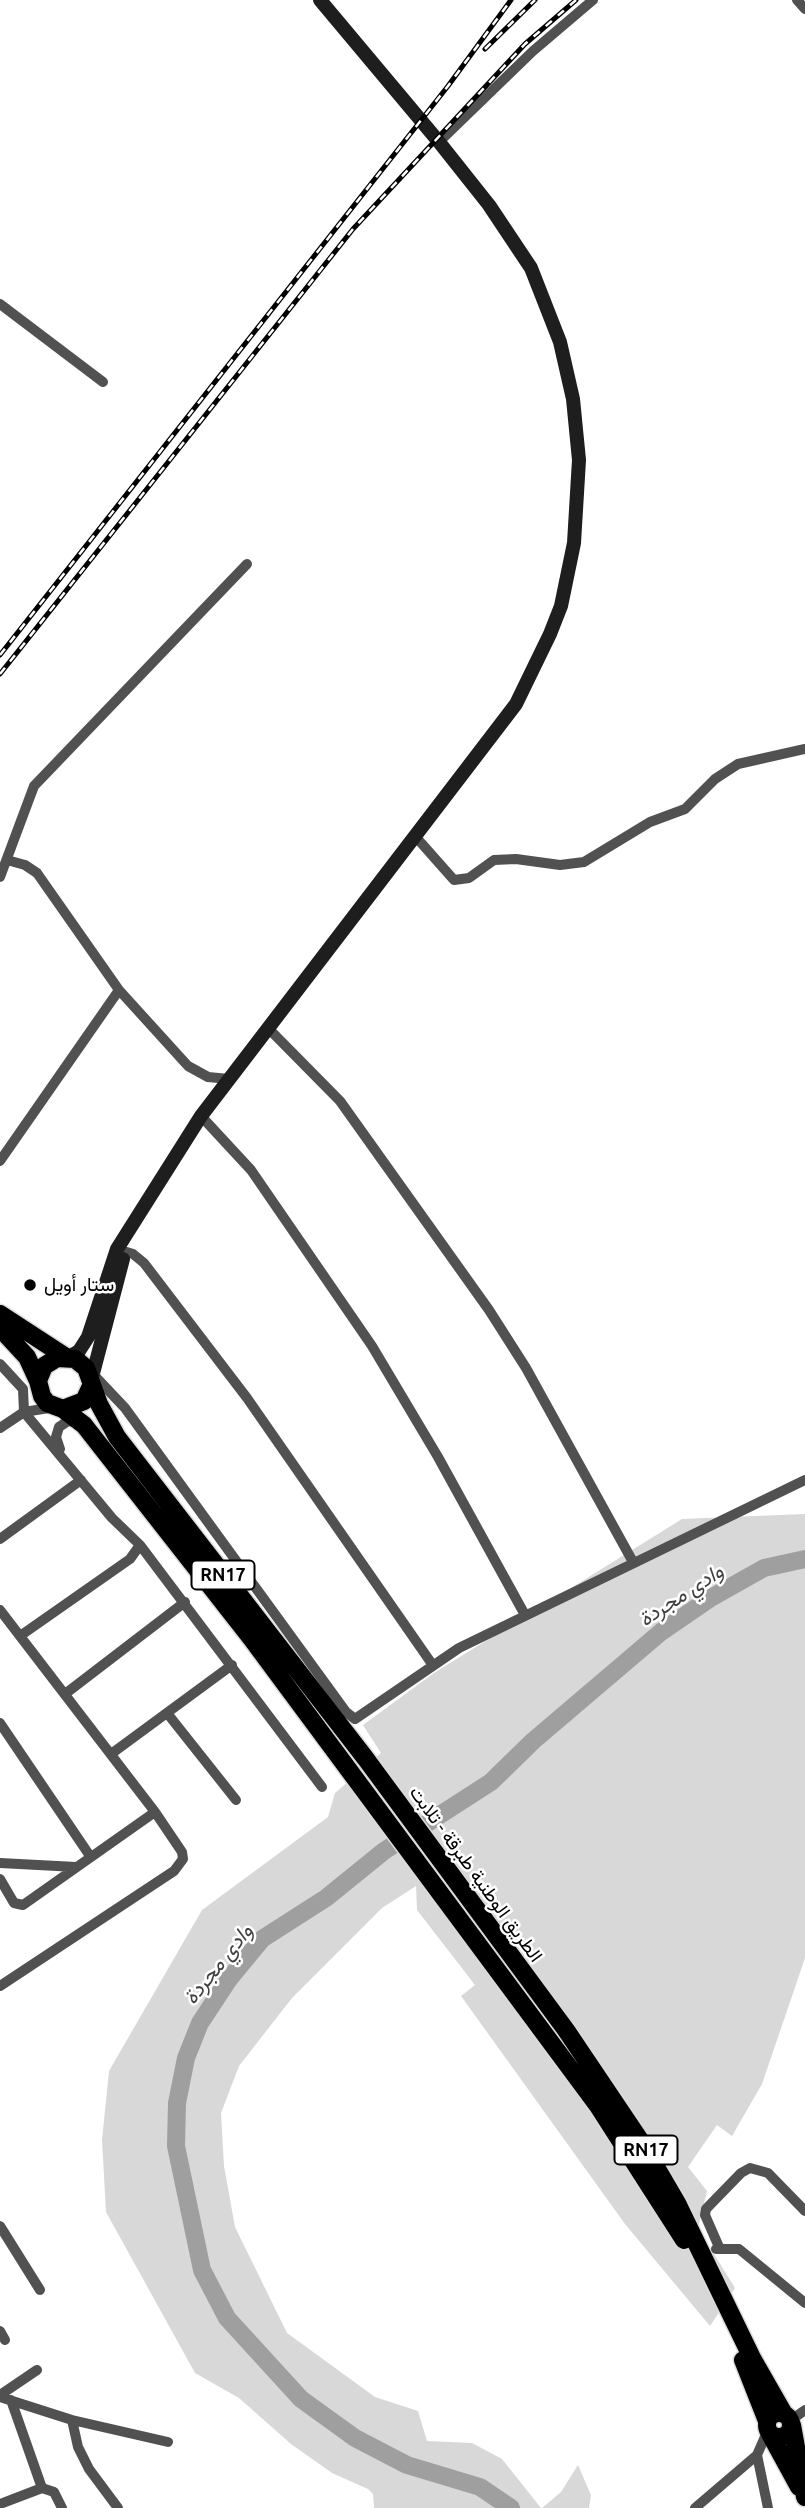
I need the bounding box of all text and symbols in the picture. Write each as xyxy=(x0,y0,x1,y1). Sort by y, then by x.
place label: ستار أويل xyxy=(44,1274,114,1296)
marker: ستار أويل xyxy=(22,1277,38,1293)
water label: وادي مجردة xyxy=(634,1558,728,1632)
road number: RN17 xyxy=(192,1560,255,1590)
street label: الطريق الوطنية طبرقة - تلابت xyxy=(405,1782,547,1966)
water label: وادي مجردة xyxy=(178,1919,258,2009)
road number: RN17 xyxy=(614,2136,678,2164)

